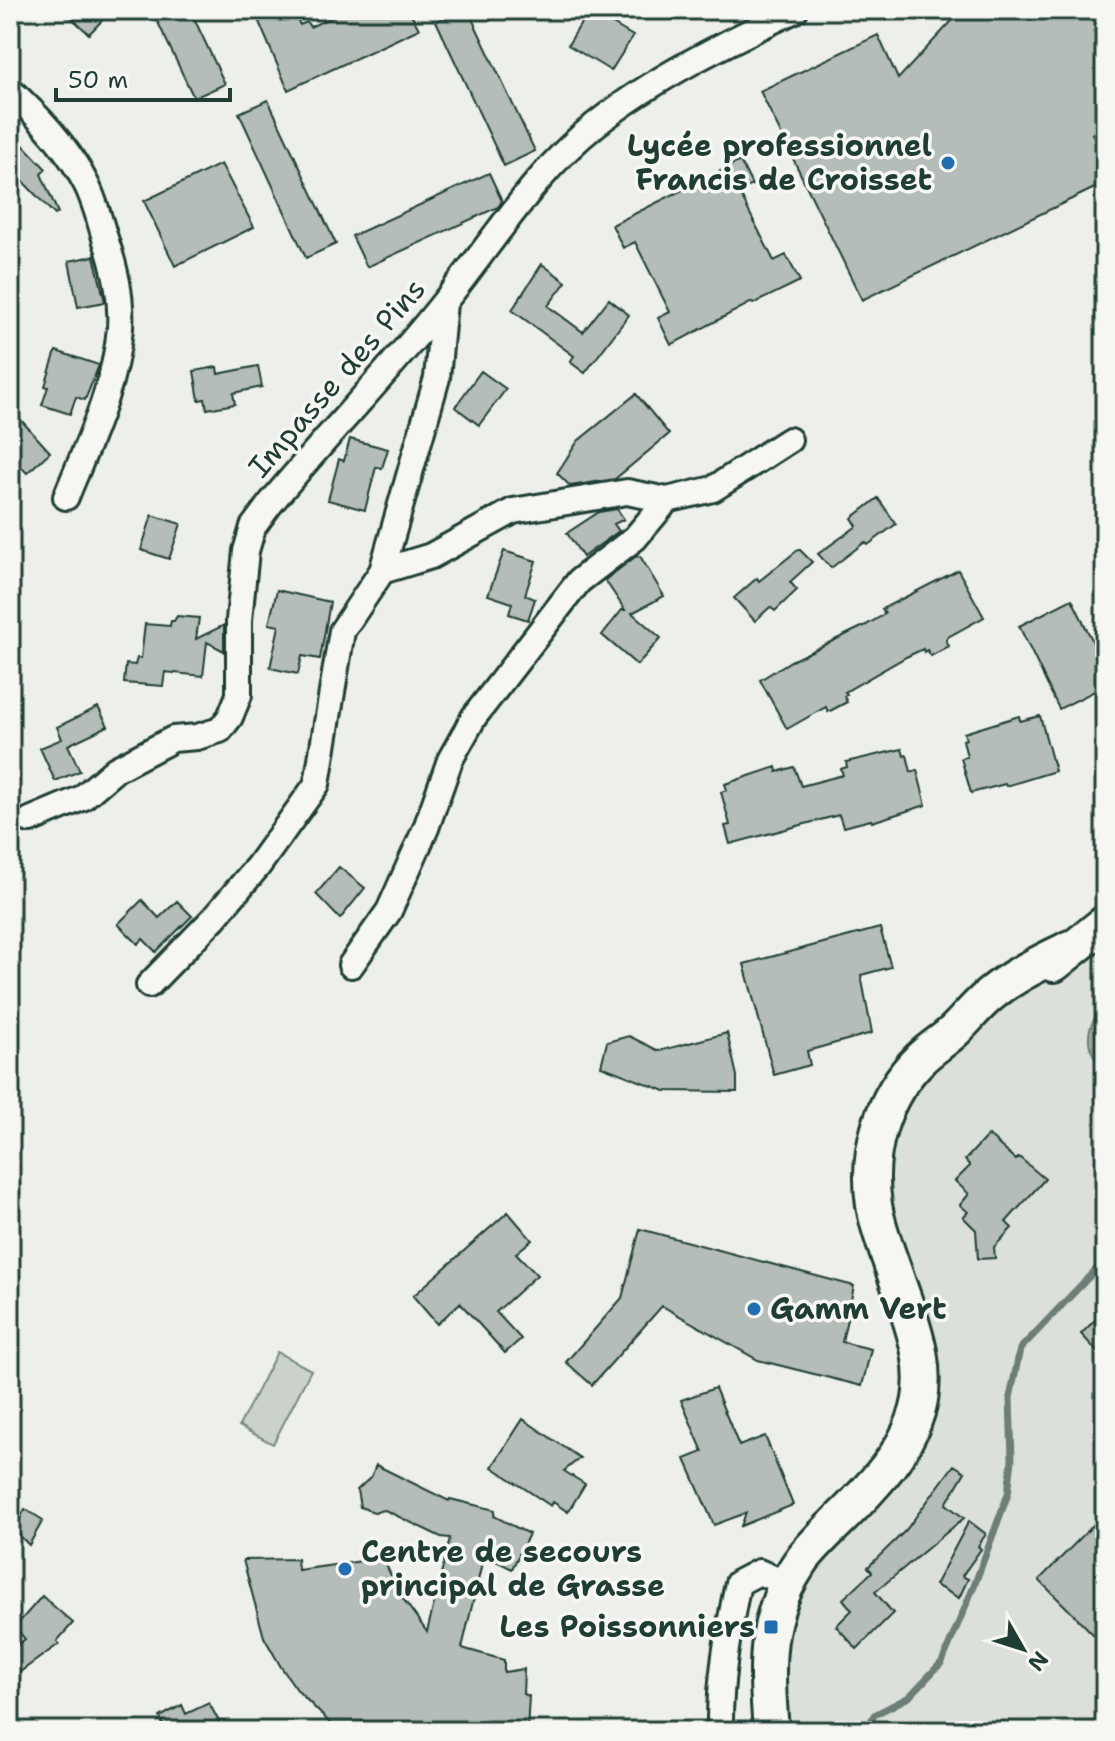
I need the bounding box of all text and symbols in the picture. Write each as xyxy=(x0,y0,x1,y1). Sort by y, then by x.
scale bar xyxy=(56,52,230,102)
text: 50 m xyxy=(68,64,128,96)
place label: Lycée professionnel Francis de Croisset xyxy=(627,125,932,200)
marker: Lycée professionnel Francis de Croisset xyxy=(939,154,957,172)
street label: Impasse des Pins xyxy=(239,269,435,486)
place label: Gamm Vert xyxy=(770,1288,947,1329)
marker: Gamm Vert xyxy=(745,1300,763,1318)
place label: Centre de secours principal de Grasse xyxy=(361,1531,665,1606)
marker: Centre de secours principal de Grasse xyxy=(336,1560,354,1578)
place label: Les Poissonniers xyxy=(500,1606,755,1647)
north arrow xyxy=(983,1609,1063,1689)
marker: Les Poissonniers xyxy=(762,1618,780,1636)
text: N xyxy=(1021,1645,1055,1677)

